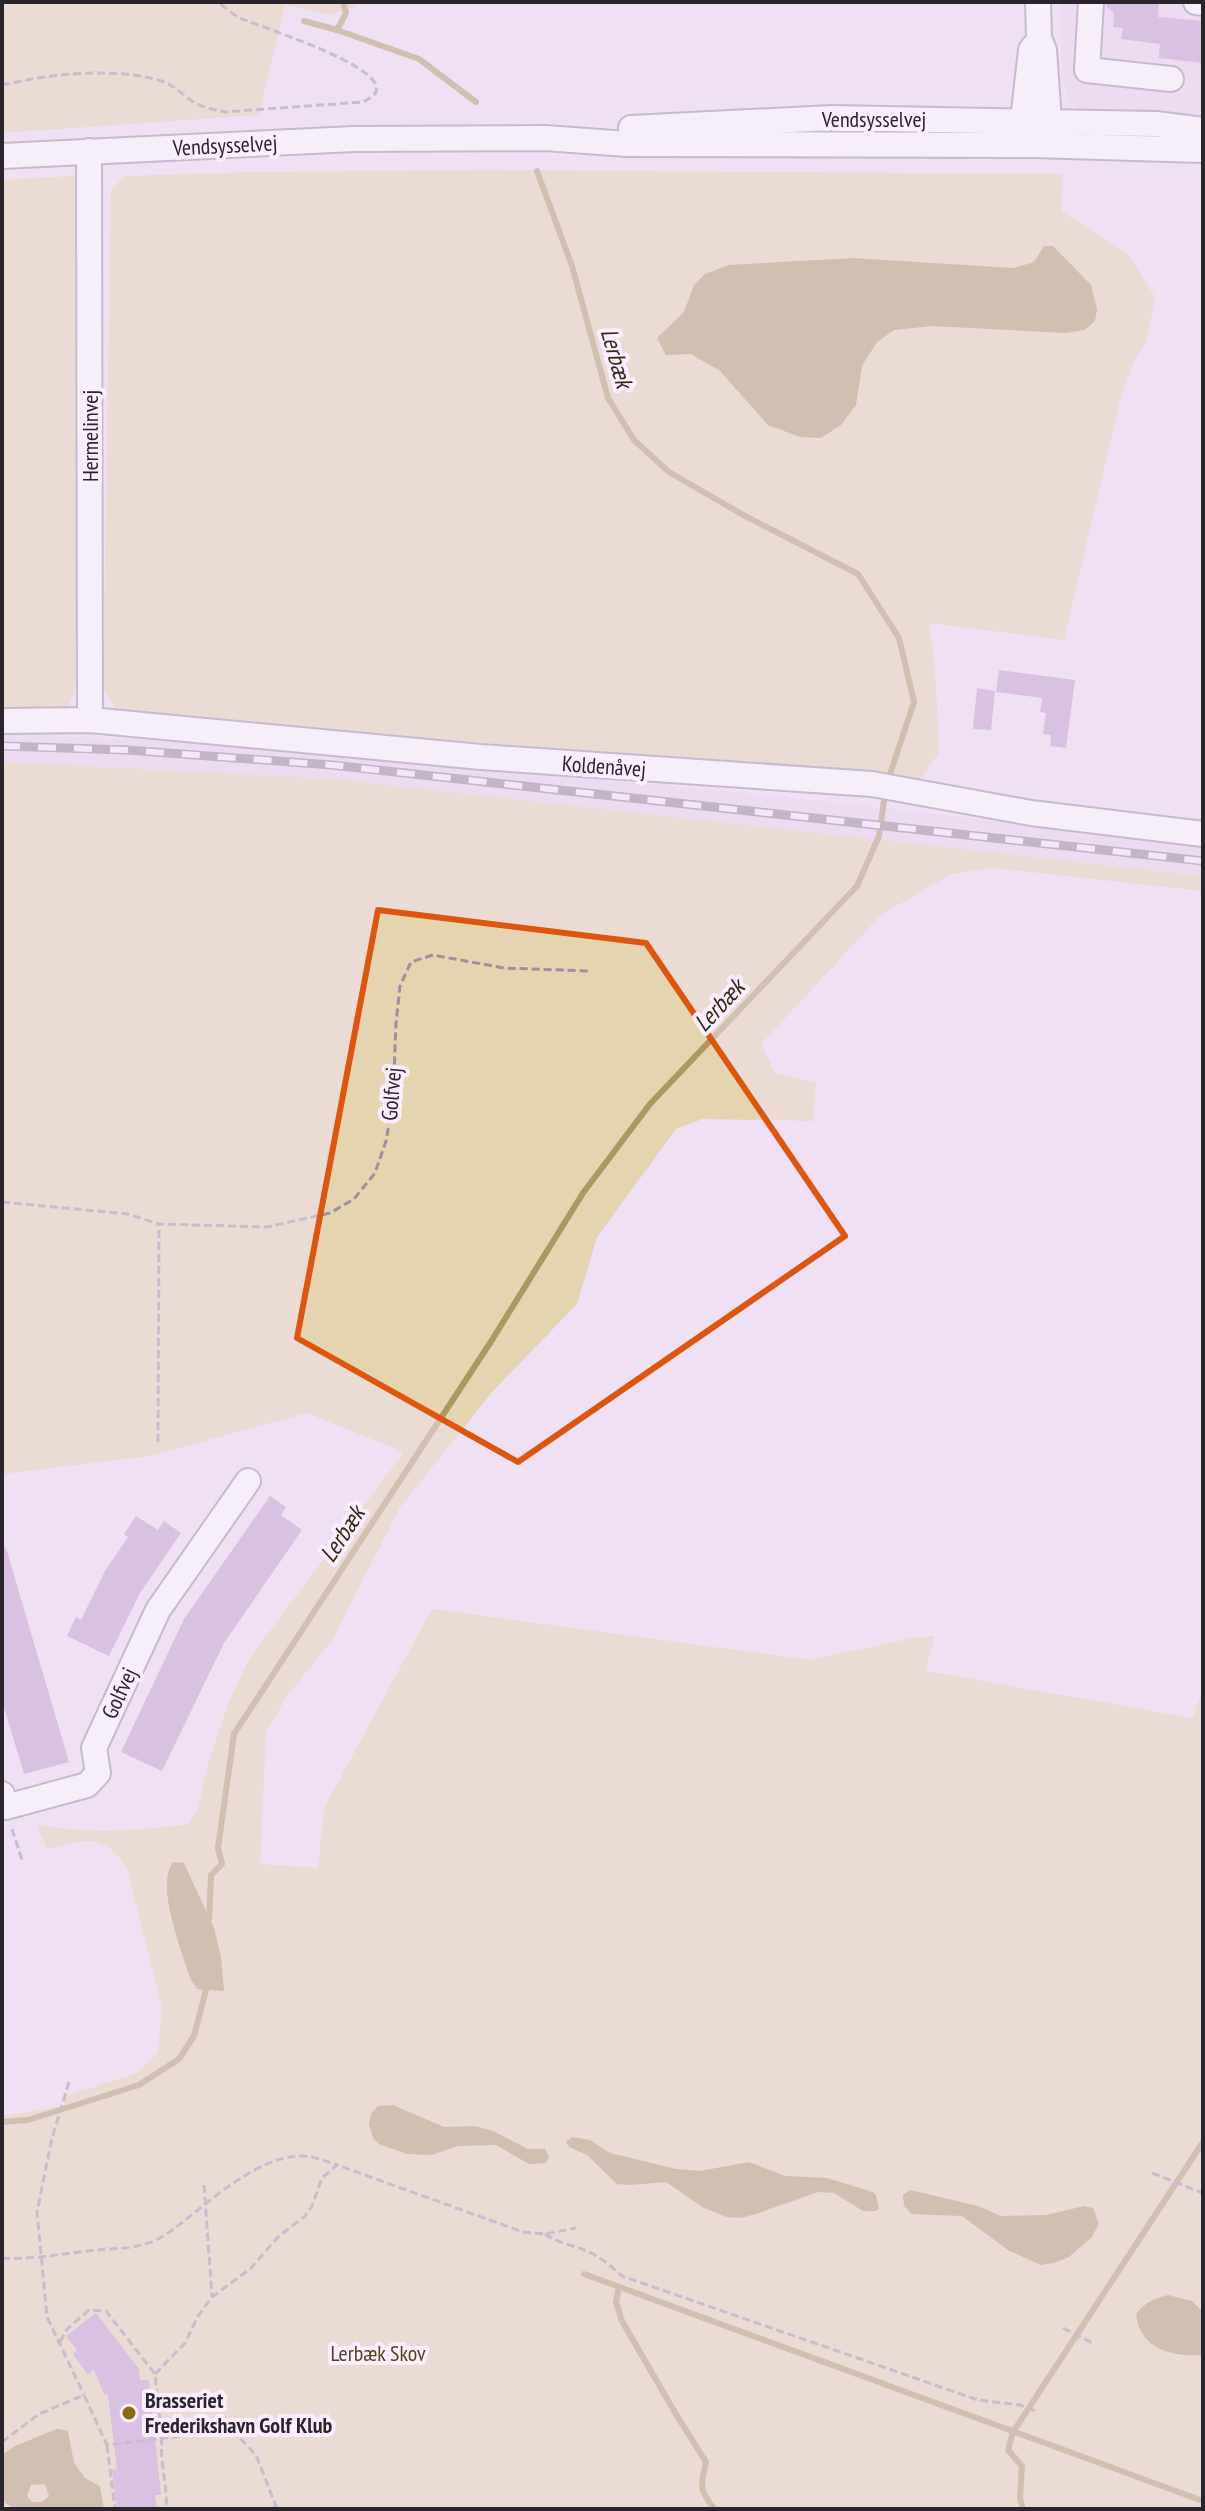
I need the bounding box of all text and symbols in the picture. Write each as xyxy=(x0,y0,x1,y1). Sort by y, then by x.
street label: Vendsysselvej xyxy=(821,105,926,133)
street label: Vendsysselvej xyxy=(171,128,278,162)
water label: Lerbæk xyxy=(594,325,641,394)
street label: Hermelinvej xyxy=(76,390,104,482)
street label: Koldenåvej xyxy=(561,749,647,783)
water label: Lerbæk xyxy=(687,970,753,1038)
street label: Golfvej xyxy=(375,1066,407,1122)
water label: Lerbæk xyxy=(313,1498,373,1568)
street label: Golfvej xyxy=(95,1663,143,1723)
park label: Lerbæk Skov xyxy=(330,2339,426,2367)
place label: Brasseriet Frederikshavn Golf Klub xyxy=(145,2386,332,2439)
marker: Brasseriet Frederikshavn Golf Klub xyxy=(120,2404,138,2422)

